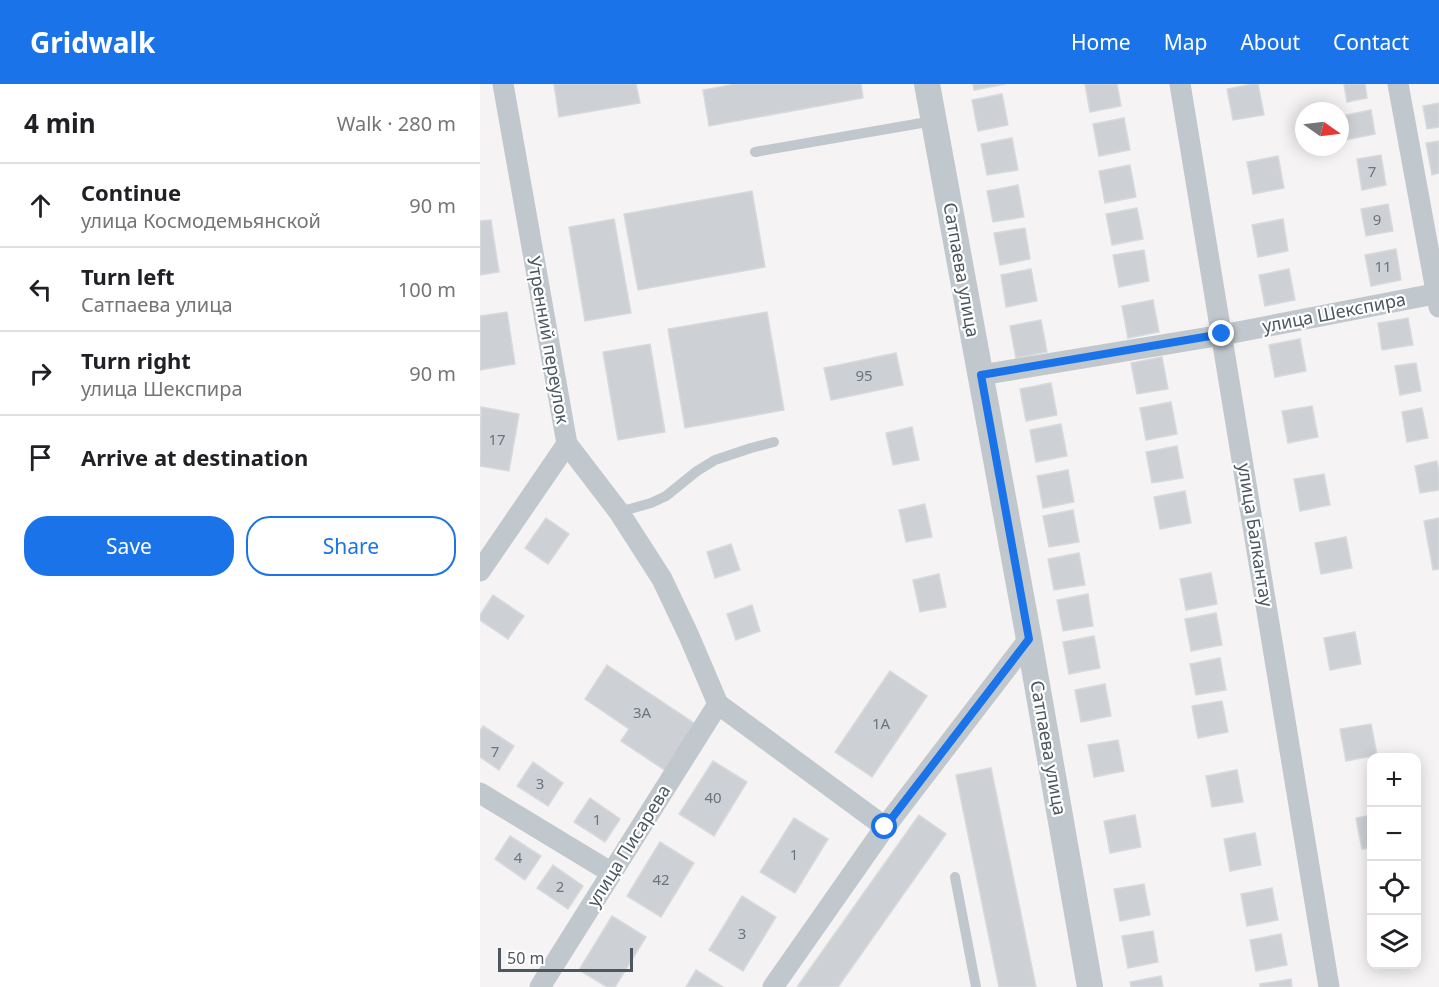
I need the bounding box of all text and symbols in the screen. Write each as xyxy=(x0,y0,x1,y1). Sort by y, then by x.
text: Gridwalk xyxy=(30,23,155,61)
text: Home xyxy=(1071,28,1131,56)
text: Map xyxy=(1164,28,1207,56)
text: About xyxy=(1240,28,1300,56)
text: Contact xyxy=(1333,28,1409,56)
north arrow xyxy=(1295,102,1349,156)
text: 4 min xyxy=(24,105,96,141)
text: Walk · 280 m xyxy=(337,110,456,137)
house number: 7 xyxy=(1368,161,1376,181)
text: Continue xyxy=(81,177,181,207)
icon: ahead xyxy=(24,189,57,222)
text: 90 m xyxy=(409,192,456,219)
street label: Сатпаева улица xyxy=(938,201,986,339)
text: улица Космодемьянской xyxy=(81,207,321,234)
house number: 9 xyxy=(1373,209,1381,229)
street label: Утренний переулок xyxy=(522,254,576,426)
house number: 11 xyxy=(1374,256,1392,276)
text: Turn left xyxy=(81,261,175,291)
icon: left xyxy=(24,273,57,306)
text: 100 m xyxy=(398,276,456,303)
street label: улица Шекспира xyxy=(1260,286,1407,338)
text: Сатпаева улица xyxy=(81,291,233,318)
route end xyxy=(1208,320,1234,346)
text: Turn right xyxy=(81,345,191,375)
icon: right xyxy=(24,357,57,390)
text: 90 m xyxy=(409,360,456,387)
house number: 95 xyxy=(855,365,873,385)
text: улица Шекспира xyxy=(81,375,243,402)
house number: 17 xyxy=(488,429,506,449)
icon: arrive xyxy=(24,441,57,474)
text: Arrive at destination xyxy=(81,442,308,472)
street label: улица Балкантау xyxy=(1233,461,1279,609)
button: Save xyxy=(24,516,234,576)
button: Share xyxy=(246,516,456,576)
street label: Сатпаева улица xyxy=(1025,679,1073,817)
house number: 3А xyxy=(633,702,652,722)
house number: 1А xyxy=(872,713,891,733)
house number: 7 xyxy=(491,741,499,761)
map controls xyxy=(1367,753,1421,969)
button: + xyxy=(1367,753,1421,807)
house number: 3 xyxy=(536,773,544,793)
street label: улица Писарева xyxy=(581,780,675,911)
house number: 40 xyxy=(704,787,722,807)
button: − xyxy=(1367,807,1421,861)
house number: 1 xyxy=(593,809,601,829)
route start xyxy=(871,813,897,839)
house number: 1 xyxy=(790,844,798,864)
house number: 4 xyxy=(514,847,523,867)
button: locate xyxy=(1367,861,1421,915)
house number: 42 xyxy=(652,869,670,889)
house number: 2 xyxy=(556,876,564,896)
button: layers xyxy=(1367,915,1421,969)
house number: 3 xyxy=(738,923,746,943)
scale bar xyxy=(498,945,633,972)
text: 50 m xyxy=(507,947,544,969)

